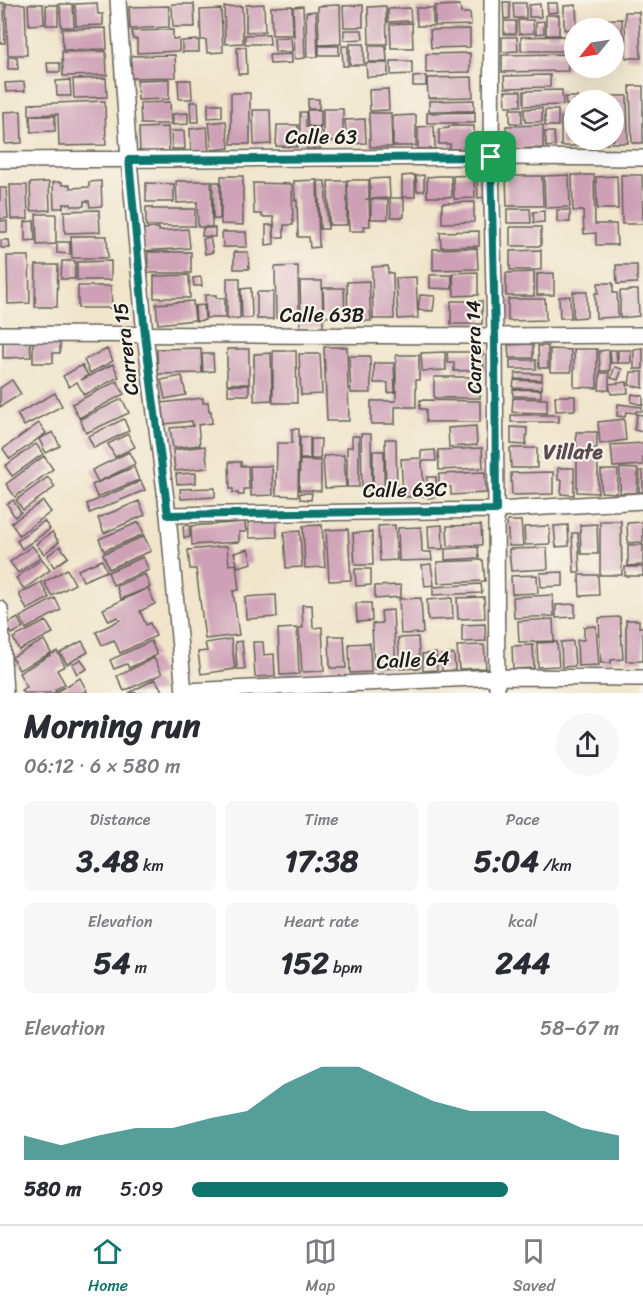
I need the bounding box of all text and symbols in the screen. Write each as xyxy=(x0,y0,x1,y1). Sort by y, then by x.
north arrow xyxy=(564,18,624,78)
map controls xyxy=(564,18,624,150)
button: layers xyxy=(564,90,624,150)
street label: Calle 63 xyxy=(285,120,357,155)
pin xyxy=(465,131,516,182)
icon: arrive xyxy=(474,140,507,173)
street label: Calle 63B xyxy=(280,298,365,333)
street label: Carrera 15 xyxy=(103,300,149,398)
street label: Carrera 14 xyxy=(456,300,492,394)
district label: Villate xyxy=(543,433,604,471)
street label: Calle 63C xyxy=(363,472,448,508)
street label: Calle 64 xyxy=(376,641,450,679)
text: Morning run xyxy=(24,697,200,755)
button: share xyxy=(556,713,619,776)
text: 06:12 · 6 × 580 m xyxy=(24,749,180,784)
text: Distance xyxy=(90,805,151,834)
text: Time xyxy=(305,805,338,834)
text: Pace xyxy=(506,805,540,834)
text: 3.48 xyxy=(77,834,139,888)
text: 17:38 xyxy=(285,834,358,888)
text: 5:04 xyxy=(474,834,539,888)
text: km xyxy=(139,851,164,880)
text: /km xyxy=(539,851,572,880)
text: Elevation xyxy=(88,907,153,936)
text: Heart rate xyxy=(284,907,359,936)
text: kcal xyxy=(508,907,537,936)
text: 54 xyxy=(93,936,130,990)
text: 152 xyxy=(280,936,329,990)
text: 244 xyxy=(495,936,550,990)
text: m xyxy=(130,953,147,982)
text: bpm xyxy=(329,953,363,982)
text: Elevation xyxy=(24,1011,105,1046)
text: 58–67 m xyxy=(540,1011,619,1046)
text: 580 m xyxy=(24,1172,81,1207)
text: 5:09 xyxy=(120,1172,163,1207)
tab: Home xyxy=(88,1235,128,1300)
tab: Map xyxy=(304,1235,337,1300)
tab: Saved xyxy=(513,1235,555,1300)

